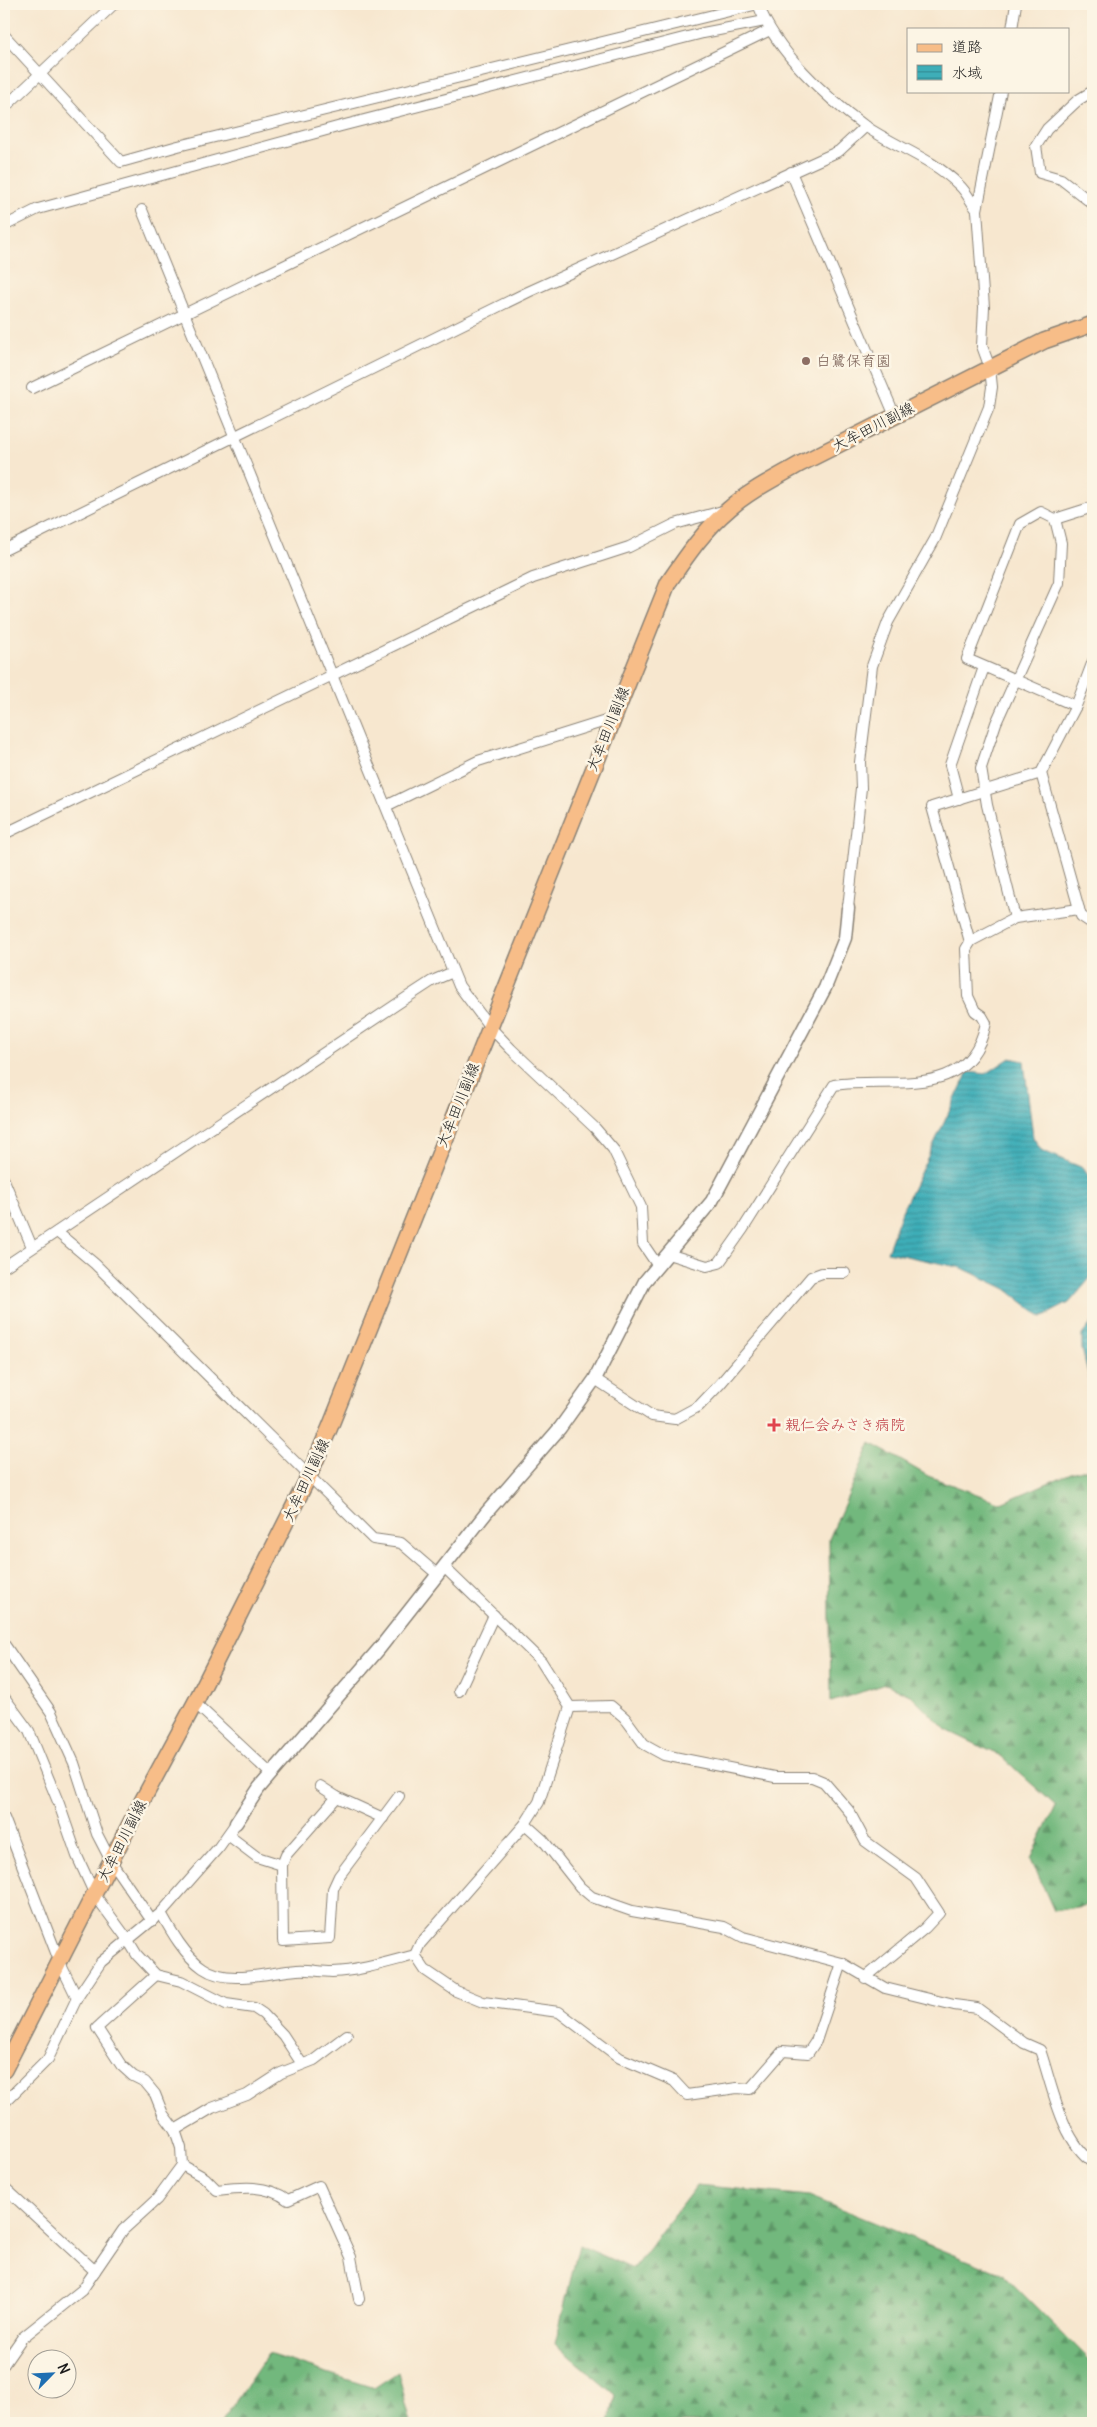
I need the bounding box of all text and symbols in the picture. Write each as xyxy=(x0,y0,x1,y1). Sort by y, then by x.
legend xyxy=(907,28,1070,92)
text: 道路 xyxy=(952,37,982,56)
text: 水域 xyxy=(952,63,982,82)
place label: 白鷺保育園 xyxy=(816,351,891,370)
marker: 白鷺保育園 xyxy=(800,355,812,367)
street label: 大牟田川副線 xyxy=(828,398,917,455)
street label: 大牟田川副線 xyxy=(582,684,633,774)
street label: 大牟田川副線 xyxy=(432,1060,483,1150)
place label: 親仁会みさき病院 xyxy=(785,1415,905,1434)
marker: 親仁会みさき病院 xyxy=(767,1418,781,1432)
street label: 大牟田川副線 xyxy=(278,1435,333,1525)
street label: 大牟田川副線 xyxy=(93,1796,150,1885)
north arrow xyxy=(28,2350,78,2400)
text: N xyxy=(54,2361,74,2377)

